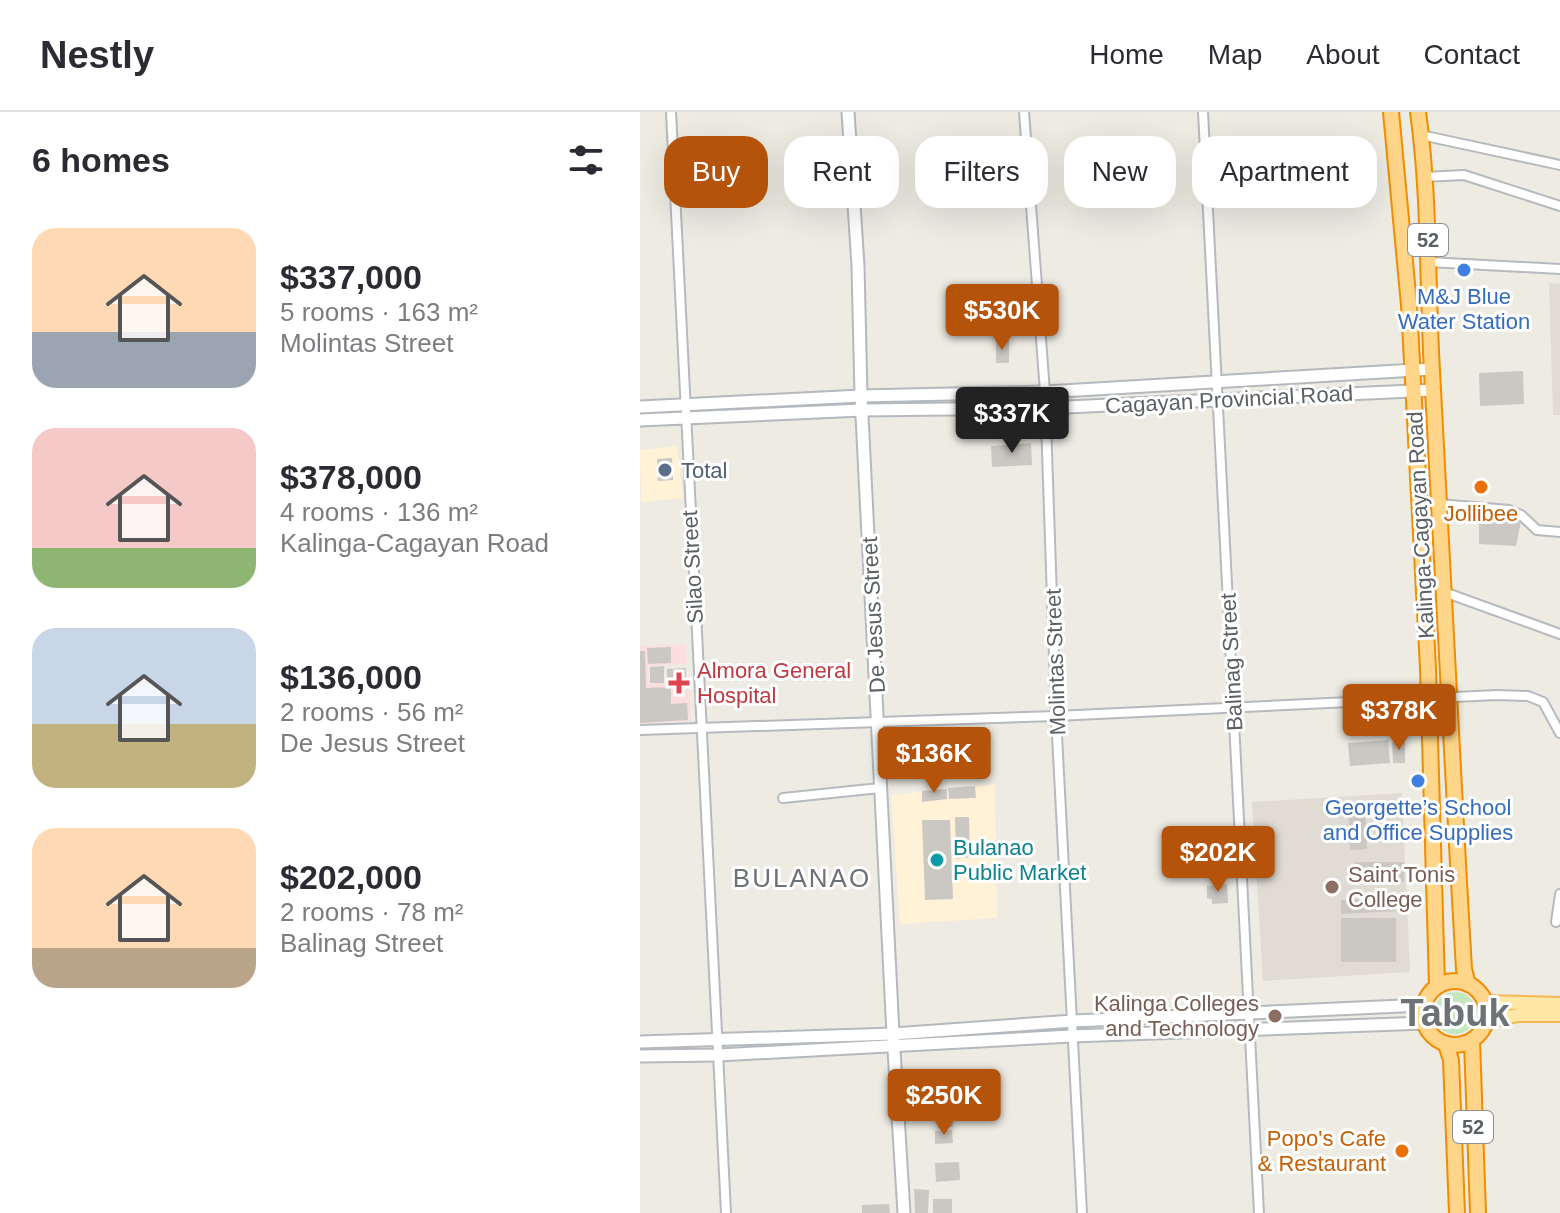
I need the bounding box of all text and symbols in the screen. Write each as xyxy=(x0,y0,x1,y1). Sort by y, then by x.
text: Nestly xyxy=(40,34,154,76)
text: Home xyxy=(1089,39,1164,70)
text: Map xyxy=(1208,39,1262,70)
text: About xyxy=(1306,39,1380,70)
text: Contact xyxy=(1424,39,1520,70)
chip: Buy xyxy=(664,136,768,208)
chip: Rent xyxy=(784,136,899,208)
chip: Filters xyxy=(915,136,1048,208)
chip: New xyxy=(1064,136,1176,208)
chip: Apartment xyxy=(1192,136,1377,208)
icon: filters xyxy=(564,138,608,182)
text: 6 homes xyxy=(32,141,170,179)
road number: 52 xyxy=(1408,224,1448,256)
text: $337,000 xyxy=(280,258,422,296)
icon: home xyxy=(96,260,192,356)
marker: M&J Blue Water Station xyxy=(1455,261,1473,279)
pin: $530K xyxy=(946,284,1058,352)
place label: M&J Blue Water Station xyxy=(1398,284,1530,334)
text: $530K xyxy=(964,295,1040,325)
text: 5 rooms · 163 m² xyxy=(280,297,478,327)
text: Molintas Street xyxy=(280,328,453,358)
street label: Cagayan Provincial Road xyxy=(1104,381,1354,418)
pin: $337K xyxy=(956,387,1068,455)
text: $337K xyxy=(974,398,1050,428)
street label: Kalinga-Cagayan Road xyxy=(1402,411,1439,639)
text: $378,000 xyxy=(280,458,422,496)
place label: Total xyxy=(681,458,727,483)
icon: home xyxy=(96,460,192,556)
marker: Total xyxy=(656,461,674,479)
marker: Jollibee xyxy=(1472,478,1490,496)
text: 4 rooms · 136 m² xyxy=(280,497,478,527)
place label: Jollibee xyxy=(1444,501,1518,526)
street label: Silao Street xyxy=(677,510,708,624)
text: Kalinga-Cagayan Road xyxy=(280,528,549,558)
street label: De Jesus Street xyxy=(857,536,890,694)
street label: Molintas Street xyxy=(1040,588,1071,736)
street label: Balinag Street xyxy=(1215,592,1248,732)
text: $136,000 xyxy=(280,658,422,696)
place label: Almora General Hospital xyxy=(697,658,851,708)
icon: home xyxy=(96,660,192,756)
marker: Almora General Hospital xyxy=(668,672,690,694)
pin: $378K xyxy=(1343,684,1455,752)
text: $378K xyxy=(1361,695,1437,725)
text: 2 rooms · 56 m² xyxy=(280,697,464,727)
pin: $136K xyxy=(878,727,990,795)
text: De Jesus Street xyxy=(280,728,465,758)
text: $136K xyxy=(896,738,972,768)
marker: Georgette’s School and Office Supplies xyxy=(1409,772,1427,790)
place label: Georgette’s School and Office Supplies xyxy=(1323,795,1513,845)
pin: $202K xyxy=(1162,826,1274,894)
place label: Bulanao Public Market xyxy=(953,835,1086,885)
text: $202K xyxy=(1180,837,1256,867)
marker: Bulanao Public Market xyxy=(928,851,946,869)
text: $202,000 xyxy=(280,858,422,896)
icon: home xyxy=(96,860,192,956)
place label: Saint Tonis College xyxy=(1348,862,1455,912)
district label: BULANAO xyxy=(733,863,871,893)
marker: Saint Tonis College xyxy=(1323,878,1341,896)
text: 2 rooms · 78 m² xyxy=(280,897,464,927)
text: Balinag Street xyxy=(280,928,443,958)
place label: Kalinga Colleges and Technology xyxy=(1094,991,1259,1041)
district label: Tabuk xyxy=(1400,992,1510,1034)
marker: Kalinga Colleges and Technology xyxy=(1266,1007,1284,1025)
pin: $250K xyxy=(888,1069,1000,1137)
text: $250K xyxy=(906,1080,982,1110)
road number: 52 xyxy=(1453,1111,1493,1143)
place label: Popo's Cafe & Restaurant xyxy=(1258,1126,1386,1176)
marker: Popo's Cafe & Restaurant xyxy=(1393,1142,1411,1160)

